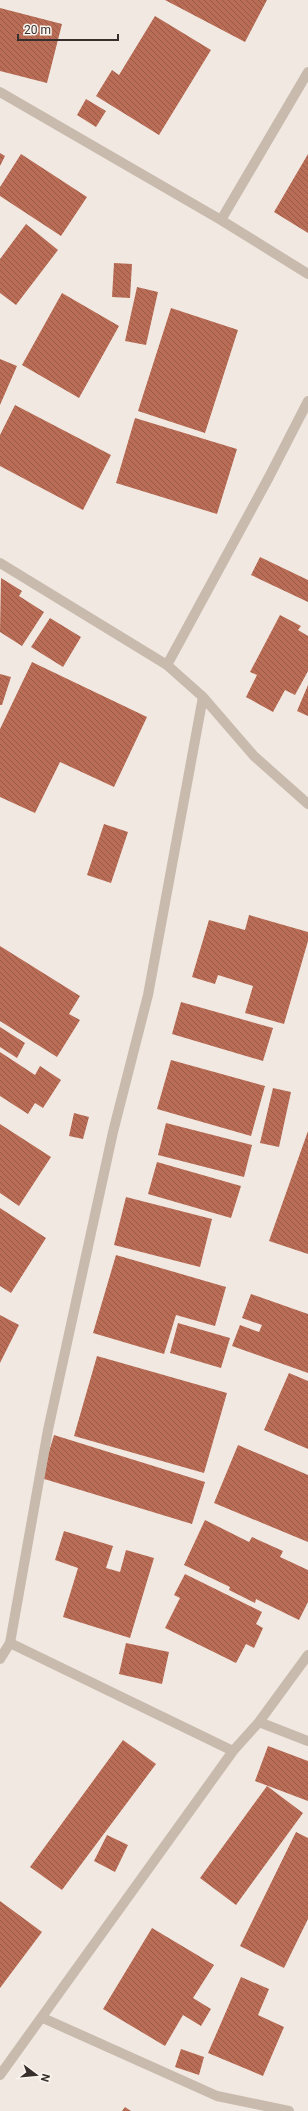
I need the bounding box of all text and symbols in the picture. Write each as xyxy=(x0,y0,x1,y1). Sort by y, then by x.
scale bar xyxy=(18,16,118,42)
text: 20 m xyxy=(24,23,51,37)
north arrow xyxy=(16,2055,56,2095)
text: N xyxy=(38,2072,52,2083)

